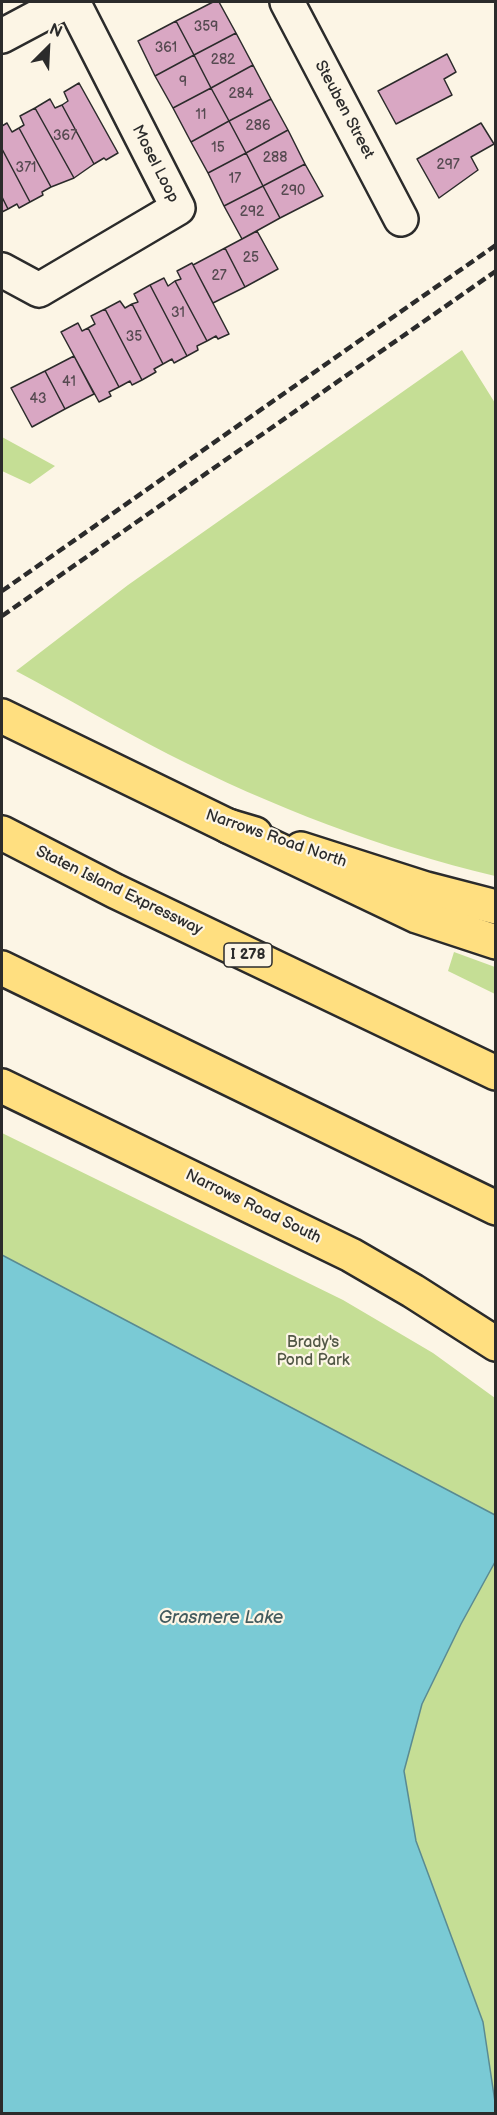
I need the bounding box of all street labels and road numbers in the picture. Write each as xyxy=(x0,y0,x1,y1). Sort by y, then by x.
street label: Steuben Street xyxy=(310,58,378,162)
street label: Mosel Loop xyxy=(127,122,183,206)
street label: Narrows Road North xyxy=(203,806,349,872)
street label: Staten Island Expressway xyxy=(32,842,206,940)
road number: I 278 xyxy=(224,943,272,967)
street label: Narrows Road South xyxy=(182,1166,324,1248)

